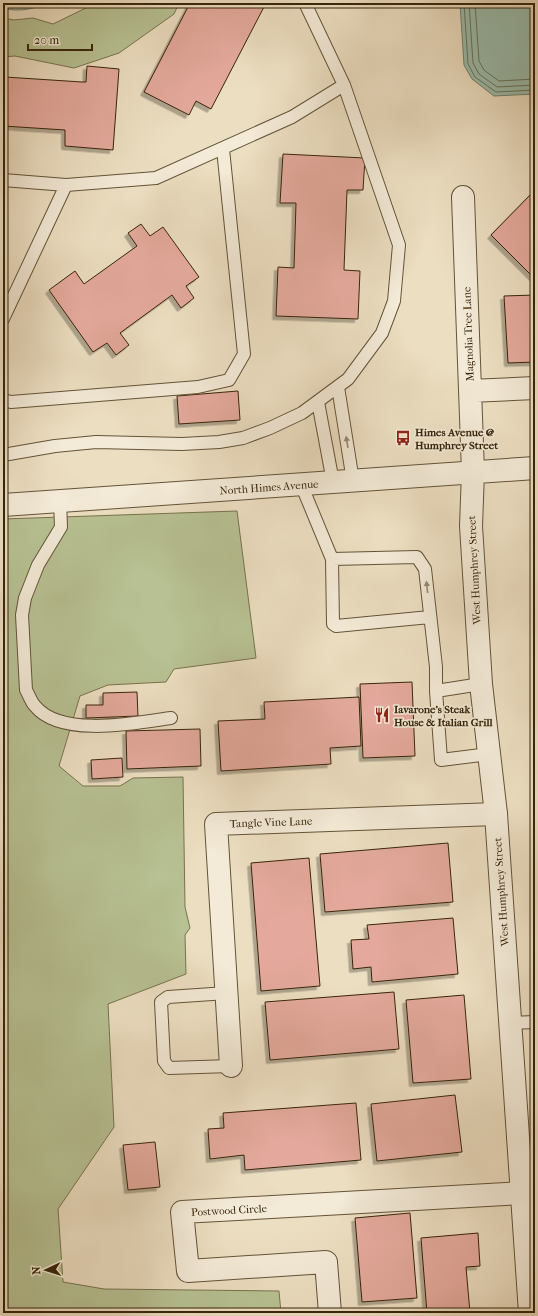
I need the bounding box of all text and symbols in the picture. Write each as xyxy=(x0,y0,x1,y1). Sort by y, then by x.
scale bar xyxy=(28,26,92,52)
text: 20 m xyxy=(34,33,59,47)
street label: Magnolia Tree Lane xyxy=(460,286,477,382)
place label: Himes Avenue @ Humphrey Street xyxy=(415,426,499,452)
bus stop icon: Himes Avenue @ Humphrey Street xyxy=(394,429,412,447)
one-way arrow xyxy=(344,436,350,448)
street label: North Himes Avenue xyxy=(219,478,320,497)
street label: West Humphrey Street xyxy=(465,515,484,626)
one-way arrow xyxy=(424,581,430,593)
place label: Iavarone's Steak House & Italian Grill xyxy=(394,703,494,729)
restaurant icon: Iavarone's Steak House & Italian Grill xyxy=(373,706,391,724)
street label: Tangle Vine Lane xyxy=(229,815,313,830)
street label: West Humphrey Street xyxy=(491,837,512,948)
street label: Postwood Circle xyxy=(191,1202,268,1219)
north arrow xyxy=(26,1250,66,1290)
text: N xyxy=(30,1265,43,1275)

